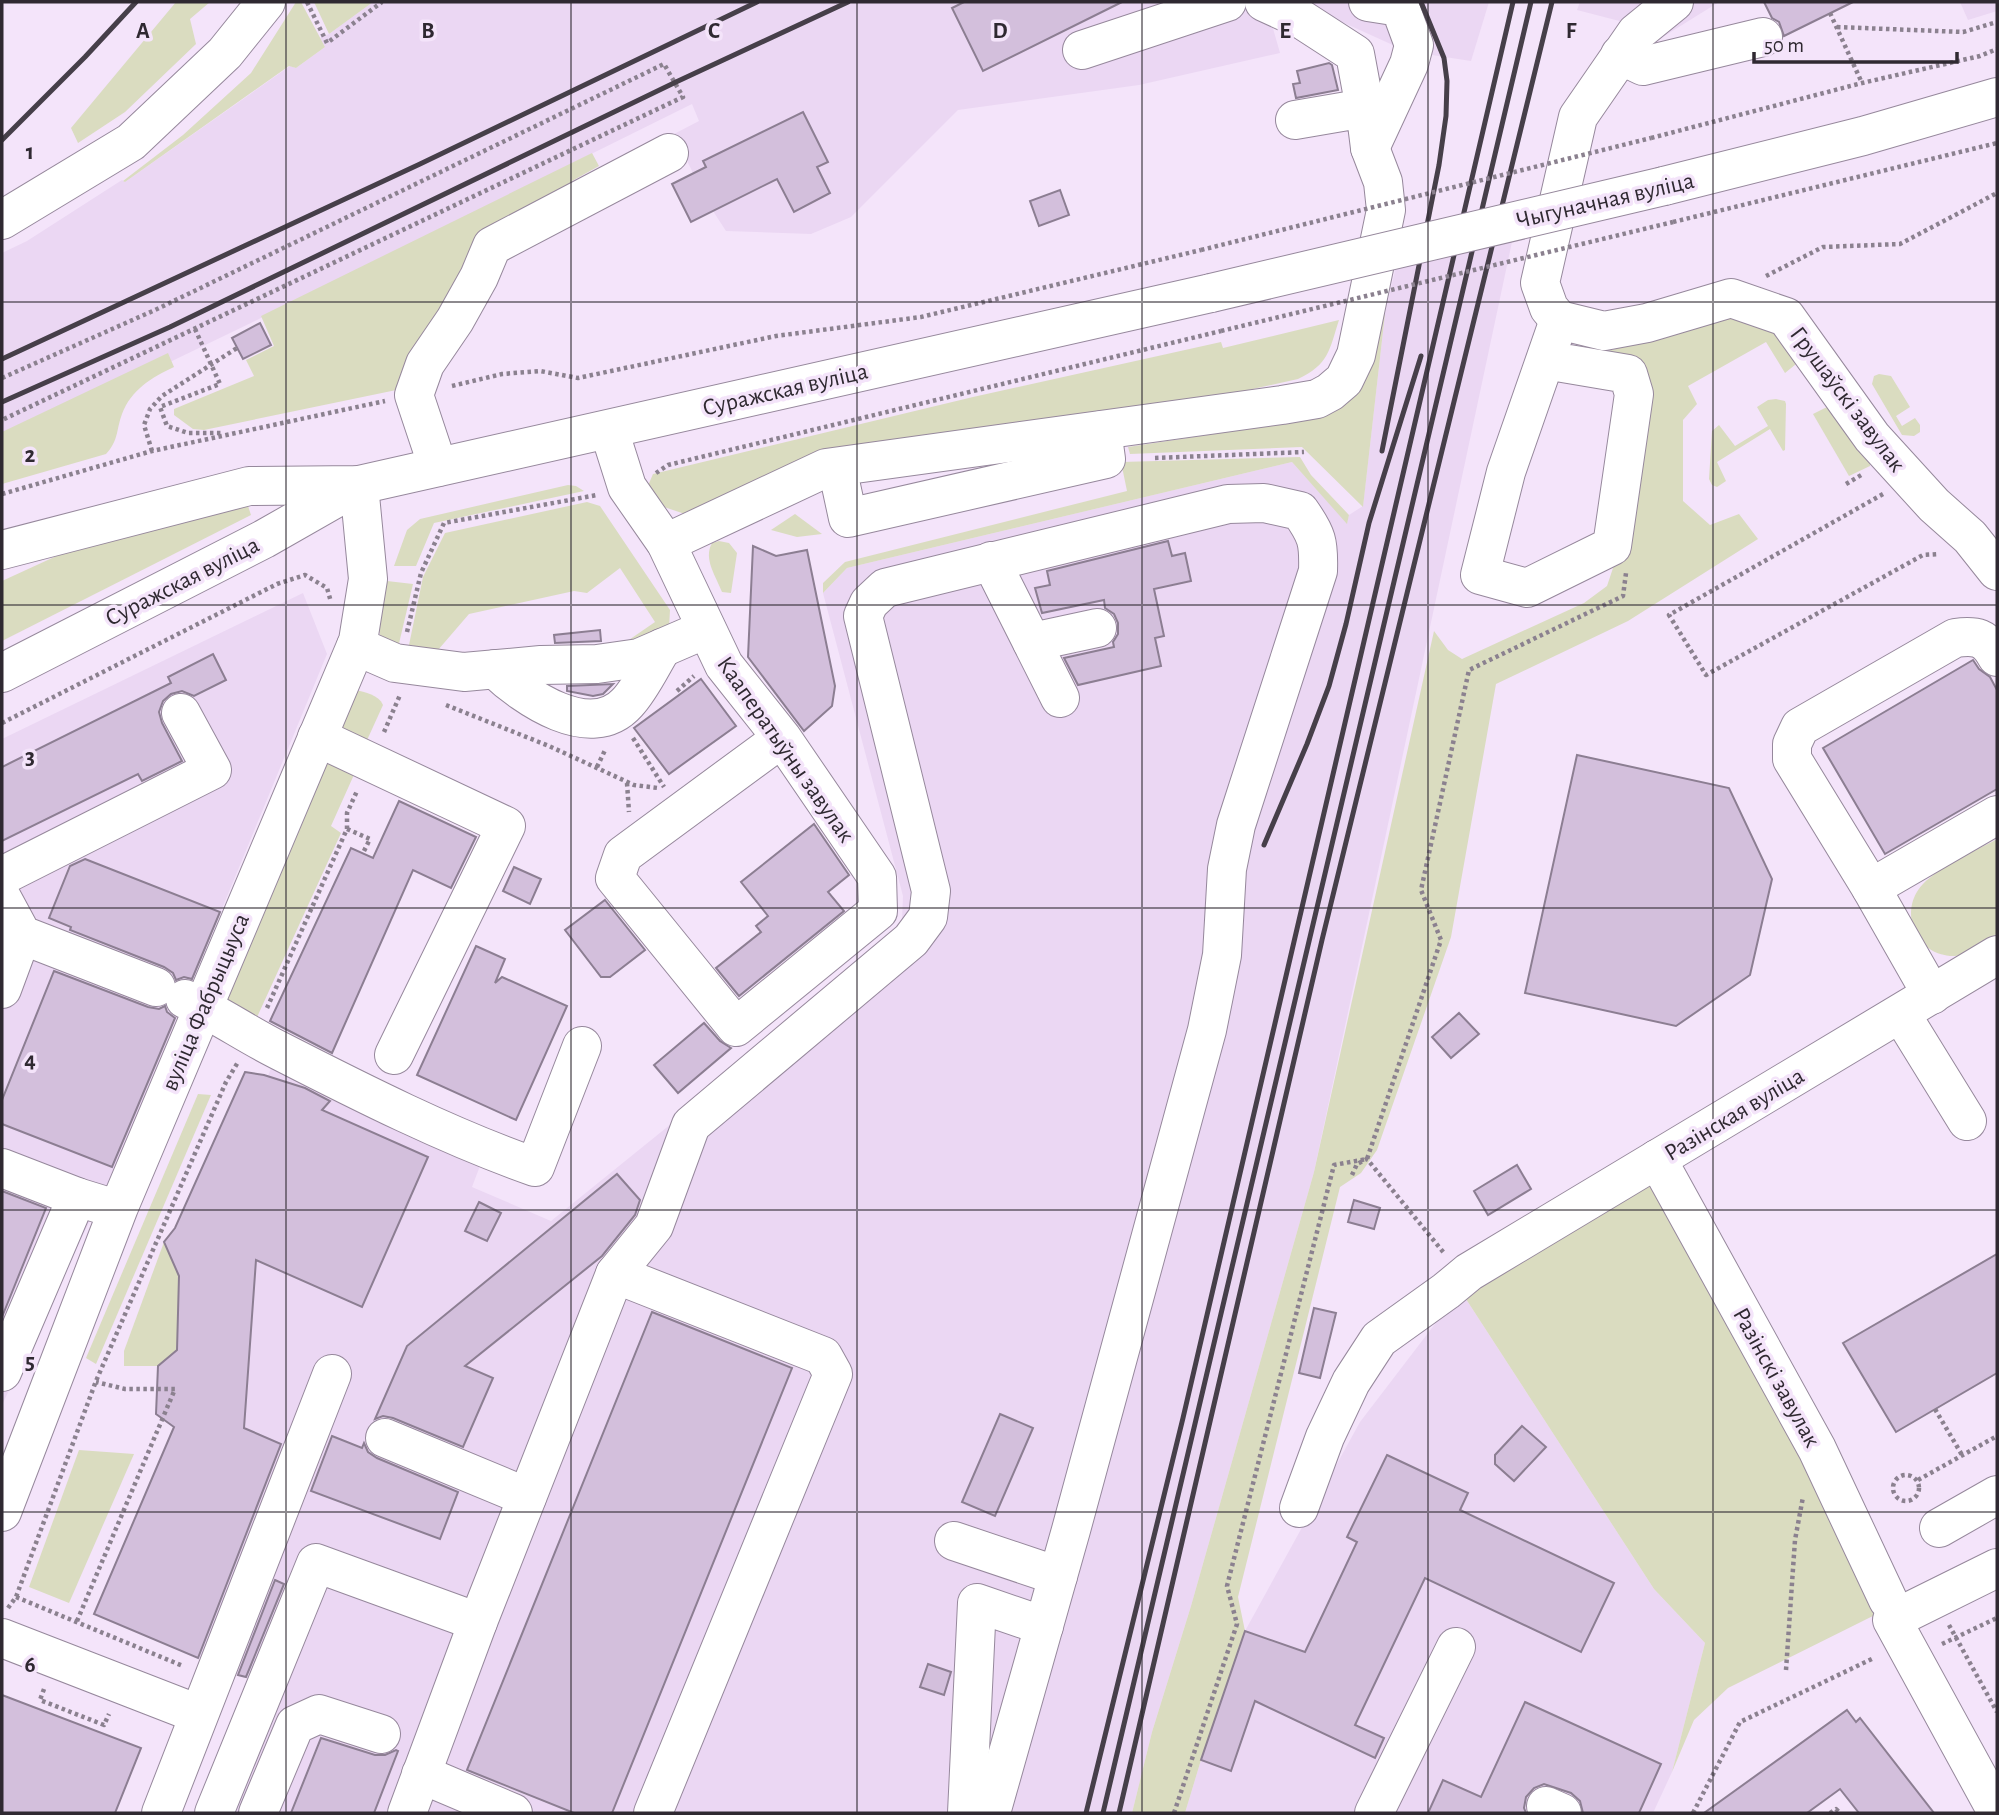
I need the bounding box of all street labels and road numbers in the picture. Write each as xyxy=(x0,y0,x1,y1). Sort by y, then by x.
street label: Чыгуначная вуліца xyxy=(1514,169,1696,233)
street label: Грушаўскі завулак xyxy=(1785,323,1909,477)
street label: Суражская вуліца xyxy=(700,359,870,421)
street label: Суражская вуліца xyxy=(102,533,263,631)
street label: Кааператыўны завулак xyxy=(712,652,858,847)
street label: вуліца Фабрыцыуса xyxy=(158,910,254,1094)
street label: Разінская вуліца xyxy=(1661,1064,1808,1166)
street label: Разінскі завулак xyxy=(1728,1304,1824,1451)

